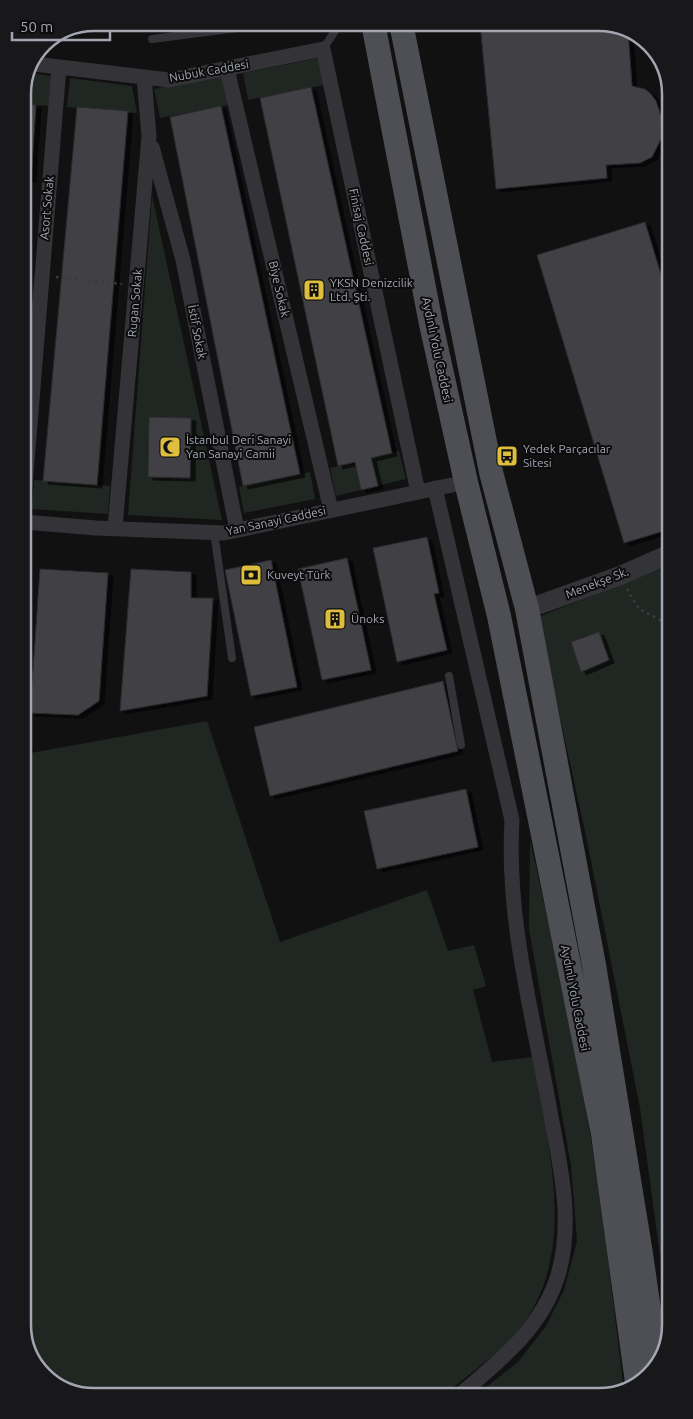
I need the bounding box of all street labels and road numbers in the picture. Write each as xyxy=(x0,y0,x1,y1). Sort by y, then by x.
street label: Nubuk Caddesi xyxy=(168,57,250,84)
street label: Asort Sokak xyxy=(37,176,56,240)
street label: Finisaj Caddesi xyxy=(347,187,376,267)
street label: Biye Sokak xyxy=(267,260,292,318)
street label: Rugan Sokak xyxy=(125,268,144,338)
street label: Aydınlı Yolu Caddesi xyxy=(420,296,455,404)
street label: İstif Sokak xyxy=(186,304,209,360)
street label: Yan Sanayi Caddesi xyxy=(225,504,327,537)
street label: Menekşe Sk. xyxy=(563,565,630,601)
street label: Aydınlı Yolu Caddesi xyxy=(559,944,592,1052)

